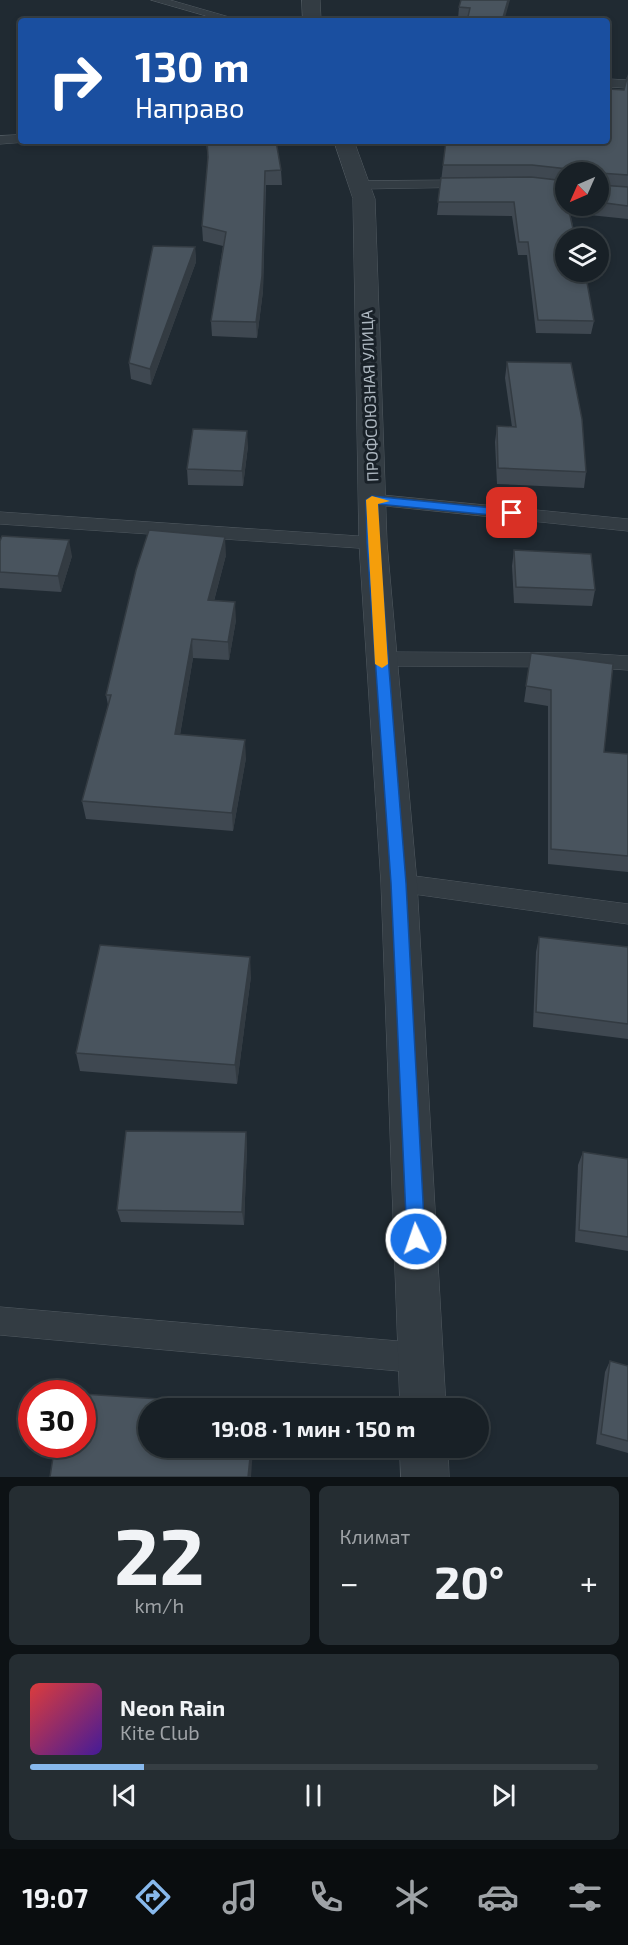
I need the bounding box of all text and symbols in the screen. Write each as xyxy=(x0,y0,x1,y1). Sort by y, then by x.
text: 130 m xyxy=(135,40,250,90)
icon: right xyxy=(36,42,114,120)
text: Направо xyxy=(135,91,244,123)
north arrow xyxy=(555,162,609,216)
map controls xyxy=(555,162,609,282)
button: layers xyxy=(555,228,609,282)
street label: ПРОФСОЮЗНАЯ УЛИЦА xyxy=(357,310,381,482)
pin xyxy=(486,487,537,538)
icon: arrive xyxy=(495,496,528,529)
position arrow xyxy=(384,1207,448,1271)
speed limit sign: 30 xyxy=(18,1380,96,1458)
text: 19:08 · 1 мин · 150 m xyxy=(212,1415,415,1441)
text: 22 xyxy=(114,1507,205,1601)
text: Климат xyxy=(340,1524,410,1548)
text: 20° xyxy=(434,1554,504,1608)
text: − xyxy=(340,1562,359,1602)
text: + xyxy=(580,1562,598,1602)
text: km/h xyxy=(134,1593,184,1617)
text: Neon Rain xyxy=(120,1694,225,1720)
text: Kite Club xyxy=(120,1720,200,1744)
icon: previous xyxy=(108,1779,141,1812)
icon: pause xyxy=(297,1779,330,1812)
icon: next xyxy=(487,1779,520,1812)
icon: directions xyxy=(132,1876,174,1918)
icon: music xyxy=(219,1876,261,1918)
icon: phone xyxy=(305,1876,347,1918)
icon: climate xyxy=(391,1876,433,1918)
icon: car xyxy=(477,1876,519,1918)
icon: filters xyxy=(564,1876,606,1918)
text: 19:07 xyxy=(22,1881,88,1913)

